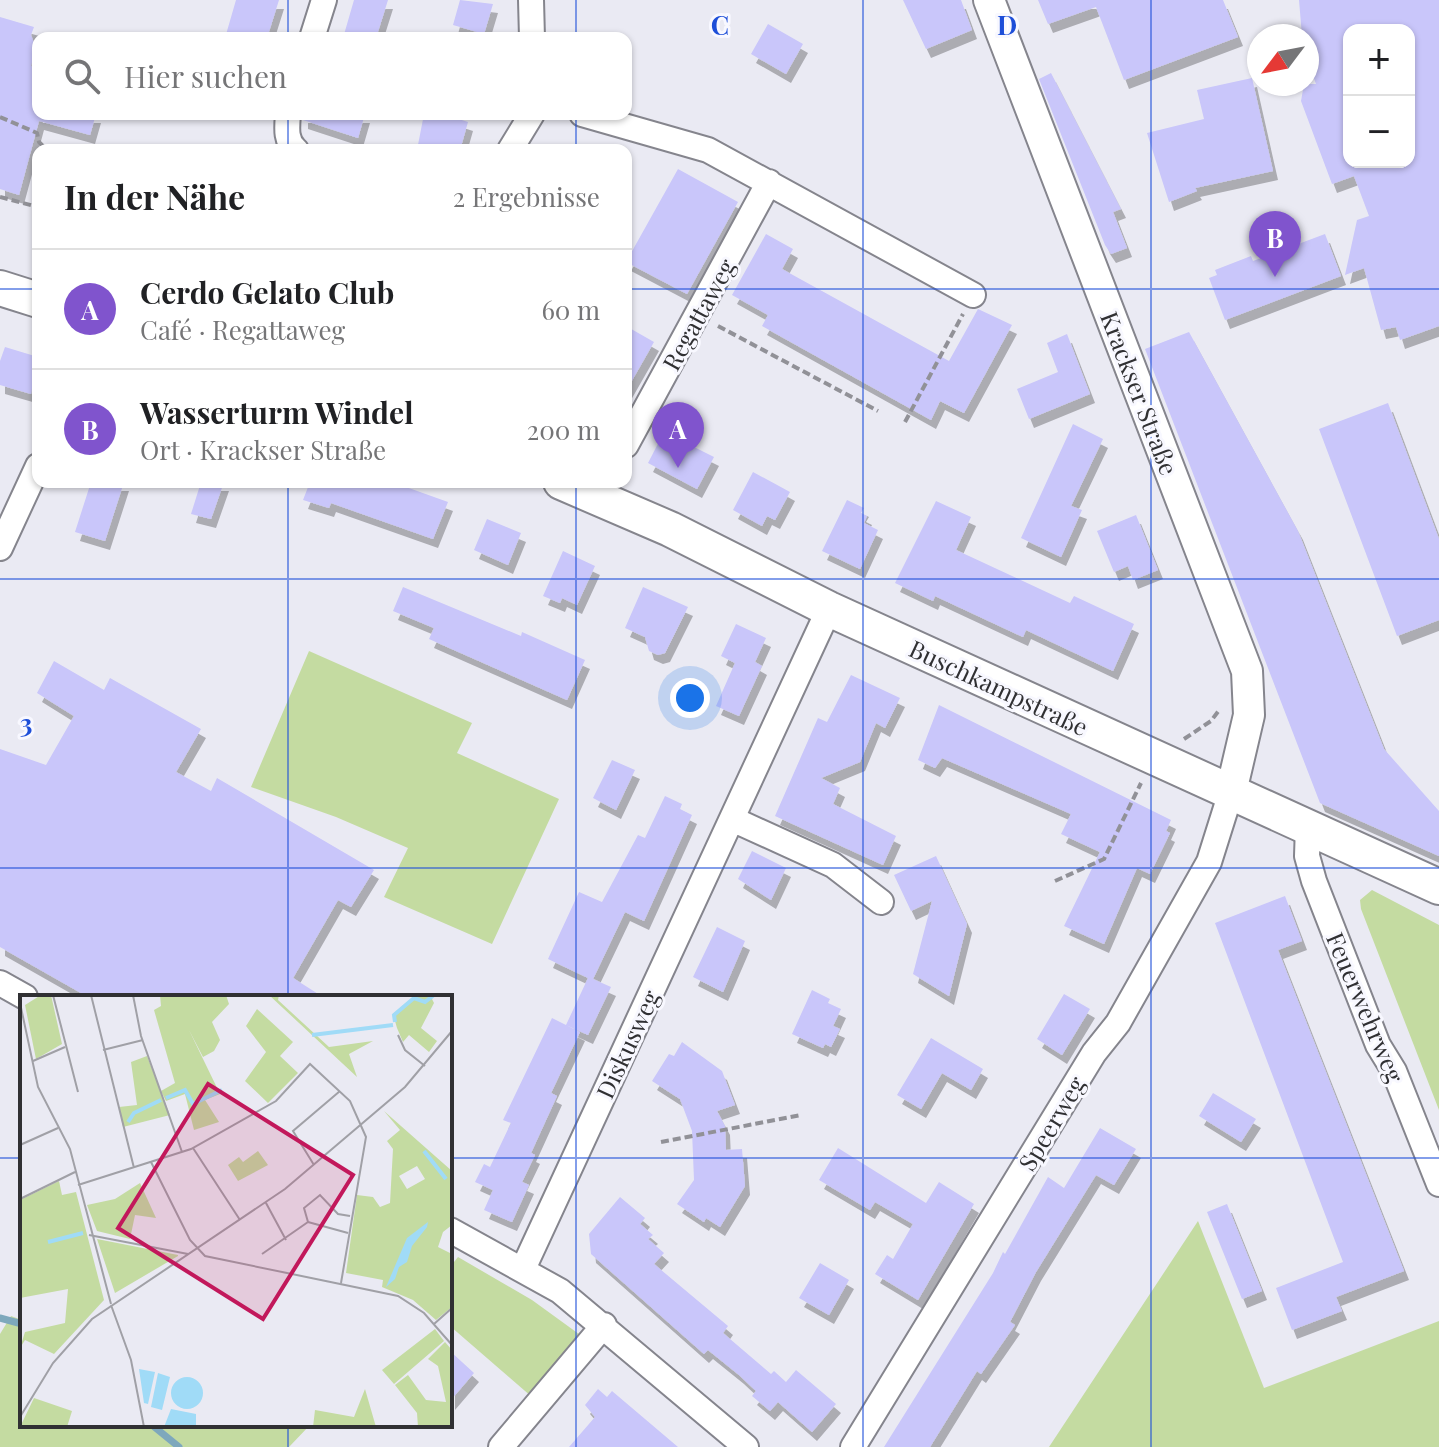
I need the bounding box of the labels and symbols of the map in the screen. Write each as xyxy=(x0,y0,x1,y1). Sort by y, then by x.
text: C xyxy=(711,7,729,42)
text: D xyxy=(997,7,1017,42)
north arrow xyxy=(1247,24,1319,96)
pin: B xyxy=(1249,211,1301,277)
street label: Regattaweg xyxy=(654,252,742,376)
street label: Krackser Straße xyxy=(1094,307,1186,479)
pin: A xyxy=(652,402,704,468)
street label: Buschkampstraße xyxy=(905,632,1093,742)
your location xyxy=(670,678,710,718)
text: 3 xyxy=(20,705,32,740)
street label: Feuerwehrweg xyxy=(1320,927,1412,1087)
street label: Diskusweg xyxy=(588,984,666,1103)
inset map xyxy=(20,995,452,1427)
street label: Speerweg xyxy=(1010,1069,1092,1176)

